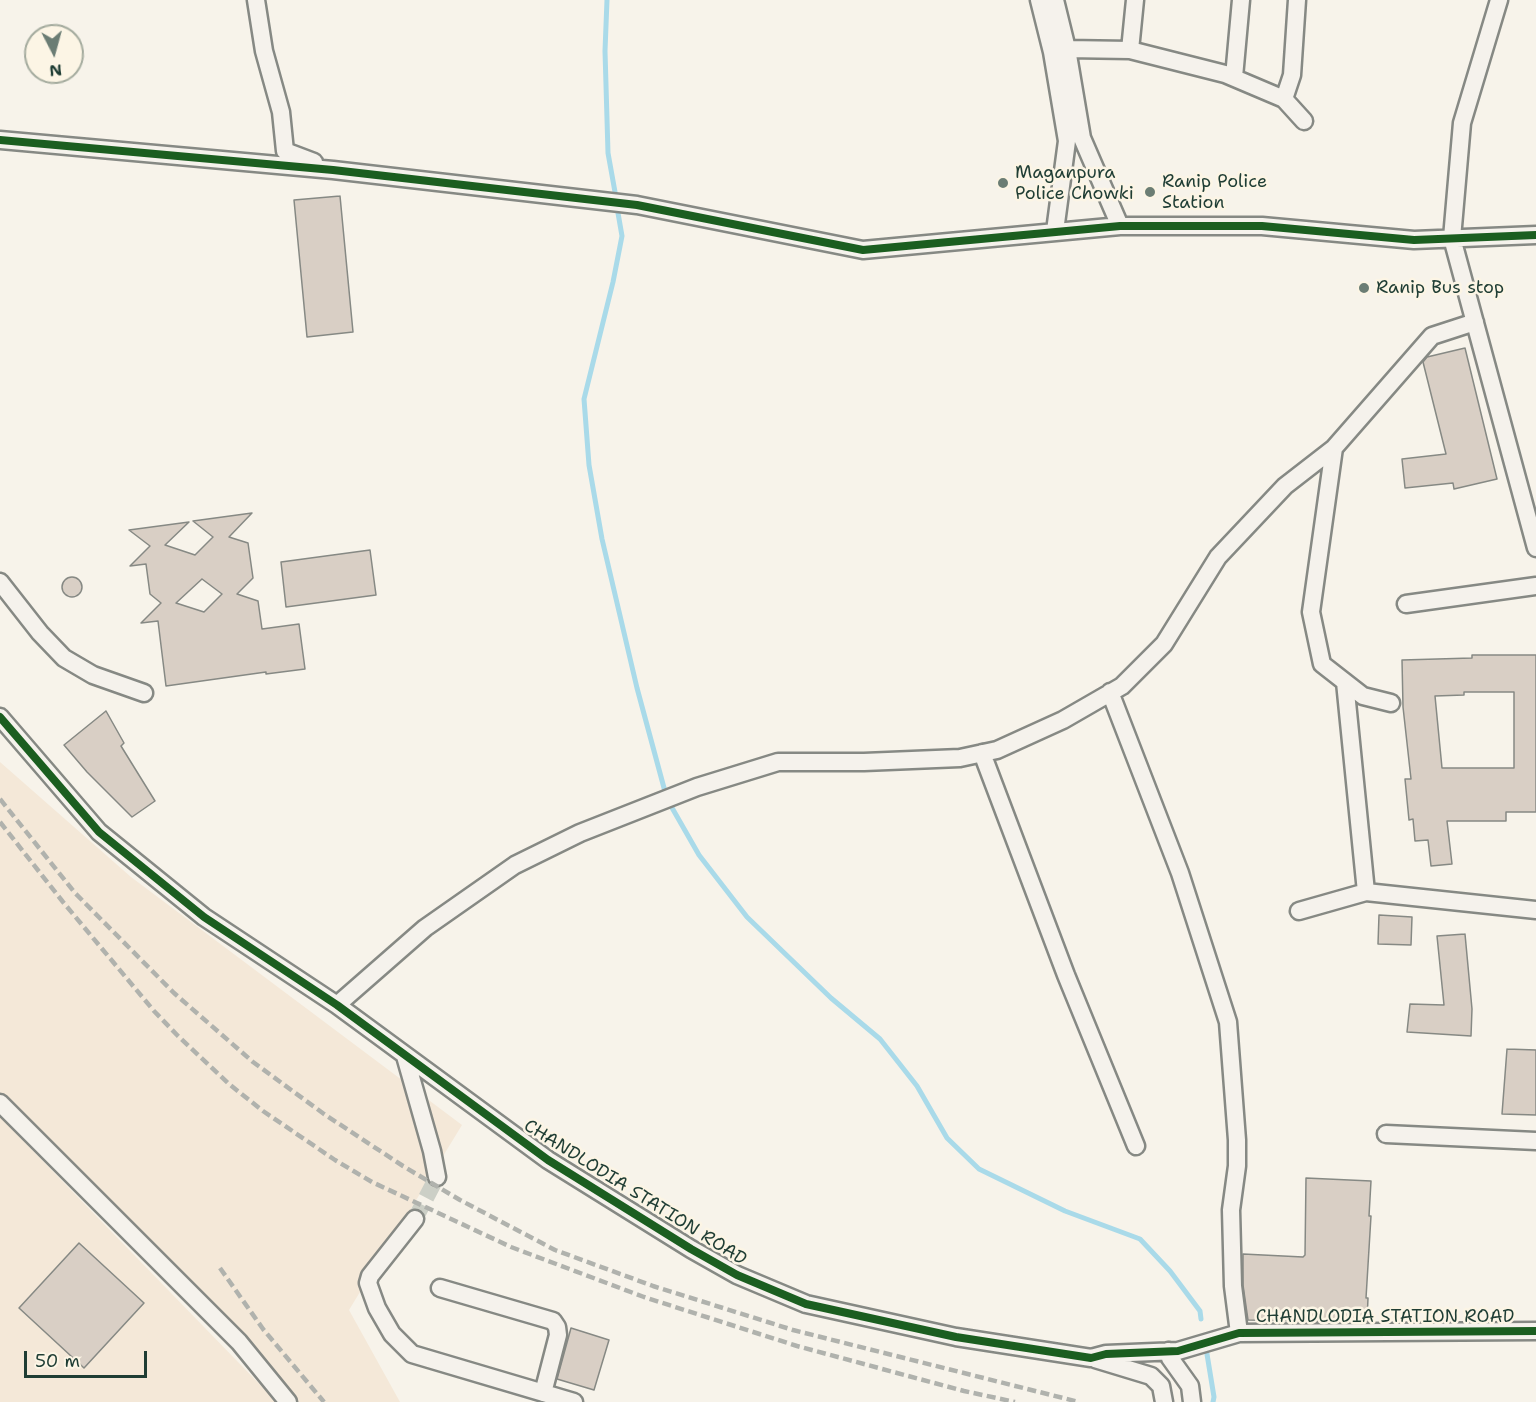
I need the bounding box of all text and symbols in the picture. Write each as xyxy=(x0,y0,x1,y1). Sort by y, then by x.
north arrow xyxy=(24,24,84,84)
text: N xyxy=(48,59,63,82)
place label: Maganpura Police Chowki xyxy=(1015,162,1134,204)
place label: Ranip Police Station xyxy=(1162,171,1267,213)
marker: Maganpura Police Chowki xyxy=(996,176,1010,190)
marker: Ranip Police Station xyxy=(1143,185,1157,199)
place label: Ranip Bus stop xyxy=(1376,277,1504,299)
marker: Ranip Bus stop xyxy=(1357,281,1371,295)
street label: CHANDLODIA STATION ROAD xyxy=(520,1115,750,1271)
street label: CHANDLODIA STATION ROAD xyxy=(1256,1306,1514,1328)
scale bar xyxy=(27,1339,150,1377)
text: 50 m xyxy=(35,1349,80,1373)

